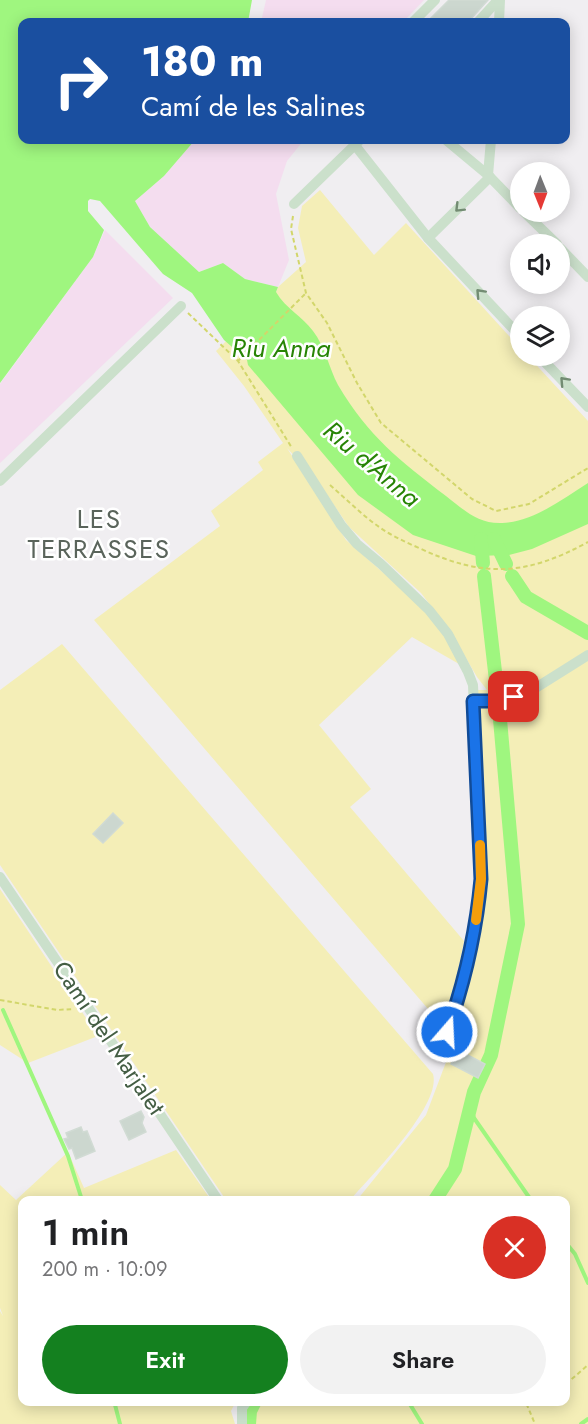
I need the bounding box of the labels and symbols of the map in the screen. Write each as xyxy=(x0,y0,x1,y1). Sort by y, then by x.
north arrow xyxy=(510,162,570,222)
one-way arrow xyxy=(455,201,466,211)
one-way arrow xyxy=(477,290,488,301)
water label: Riu Anna xyxy=(231,329,331,367)
one-way arrow xyxy=(560,378,571,389)
water label: Riu d'Anna xyxy=(315,412,429,517)
district label: LES TERRASSES xyxy=(27,500,171,568)
pin xyxy=(488,671,539,722)
street label: Camí del Marjalet xyxy=(45,954,174,1122)
position arrow xyxy=(415,1000,479,1064)

